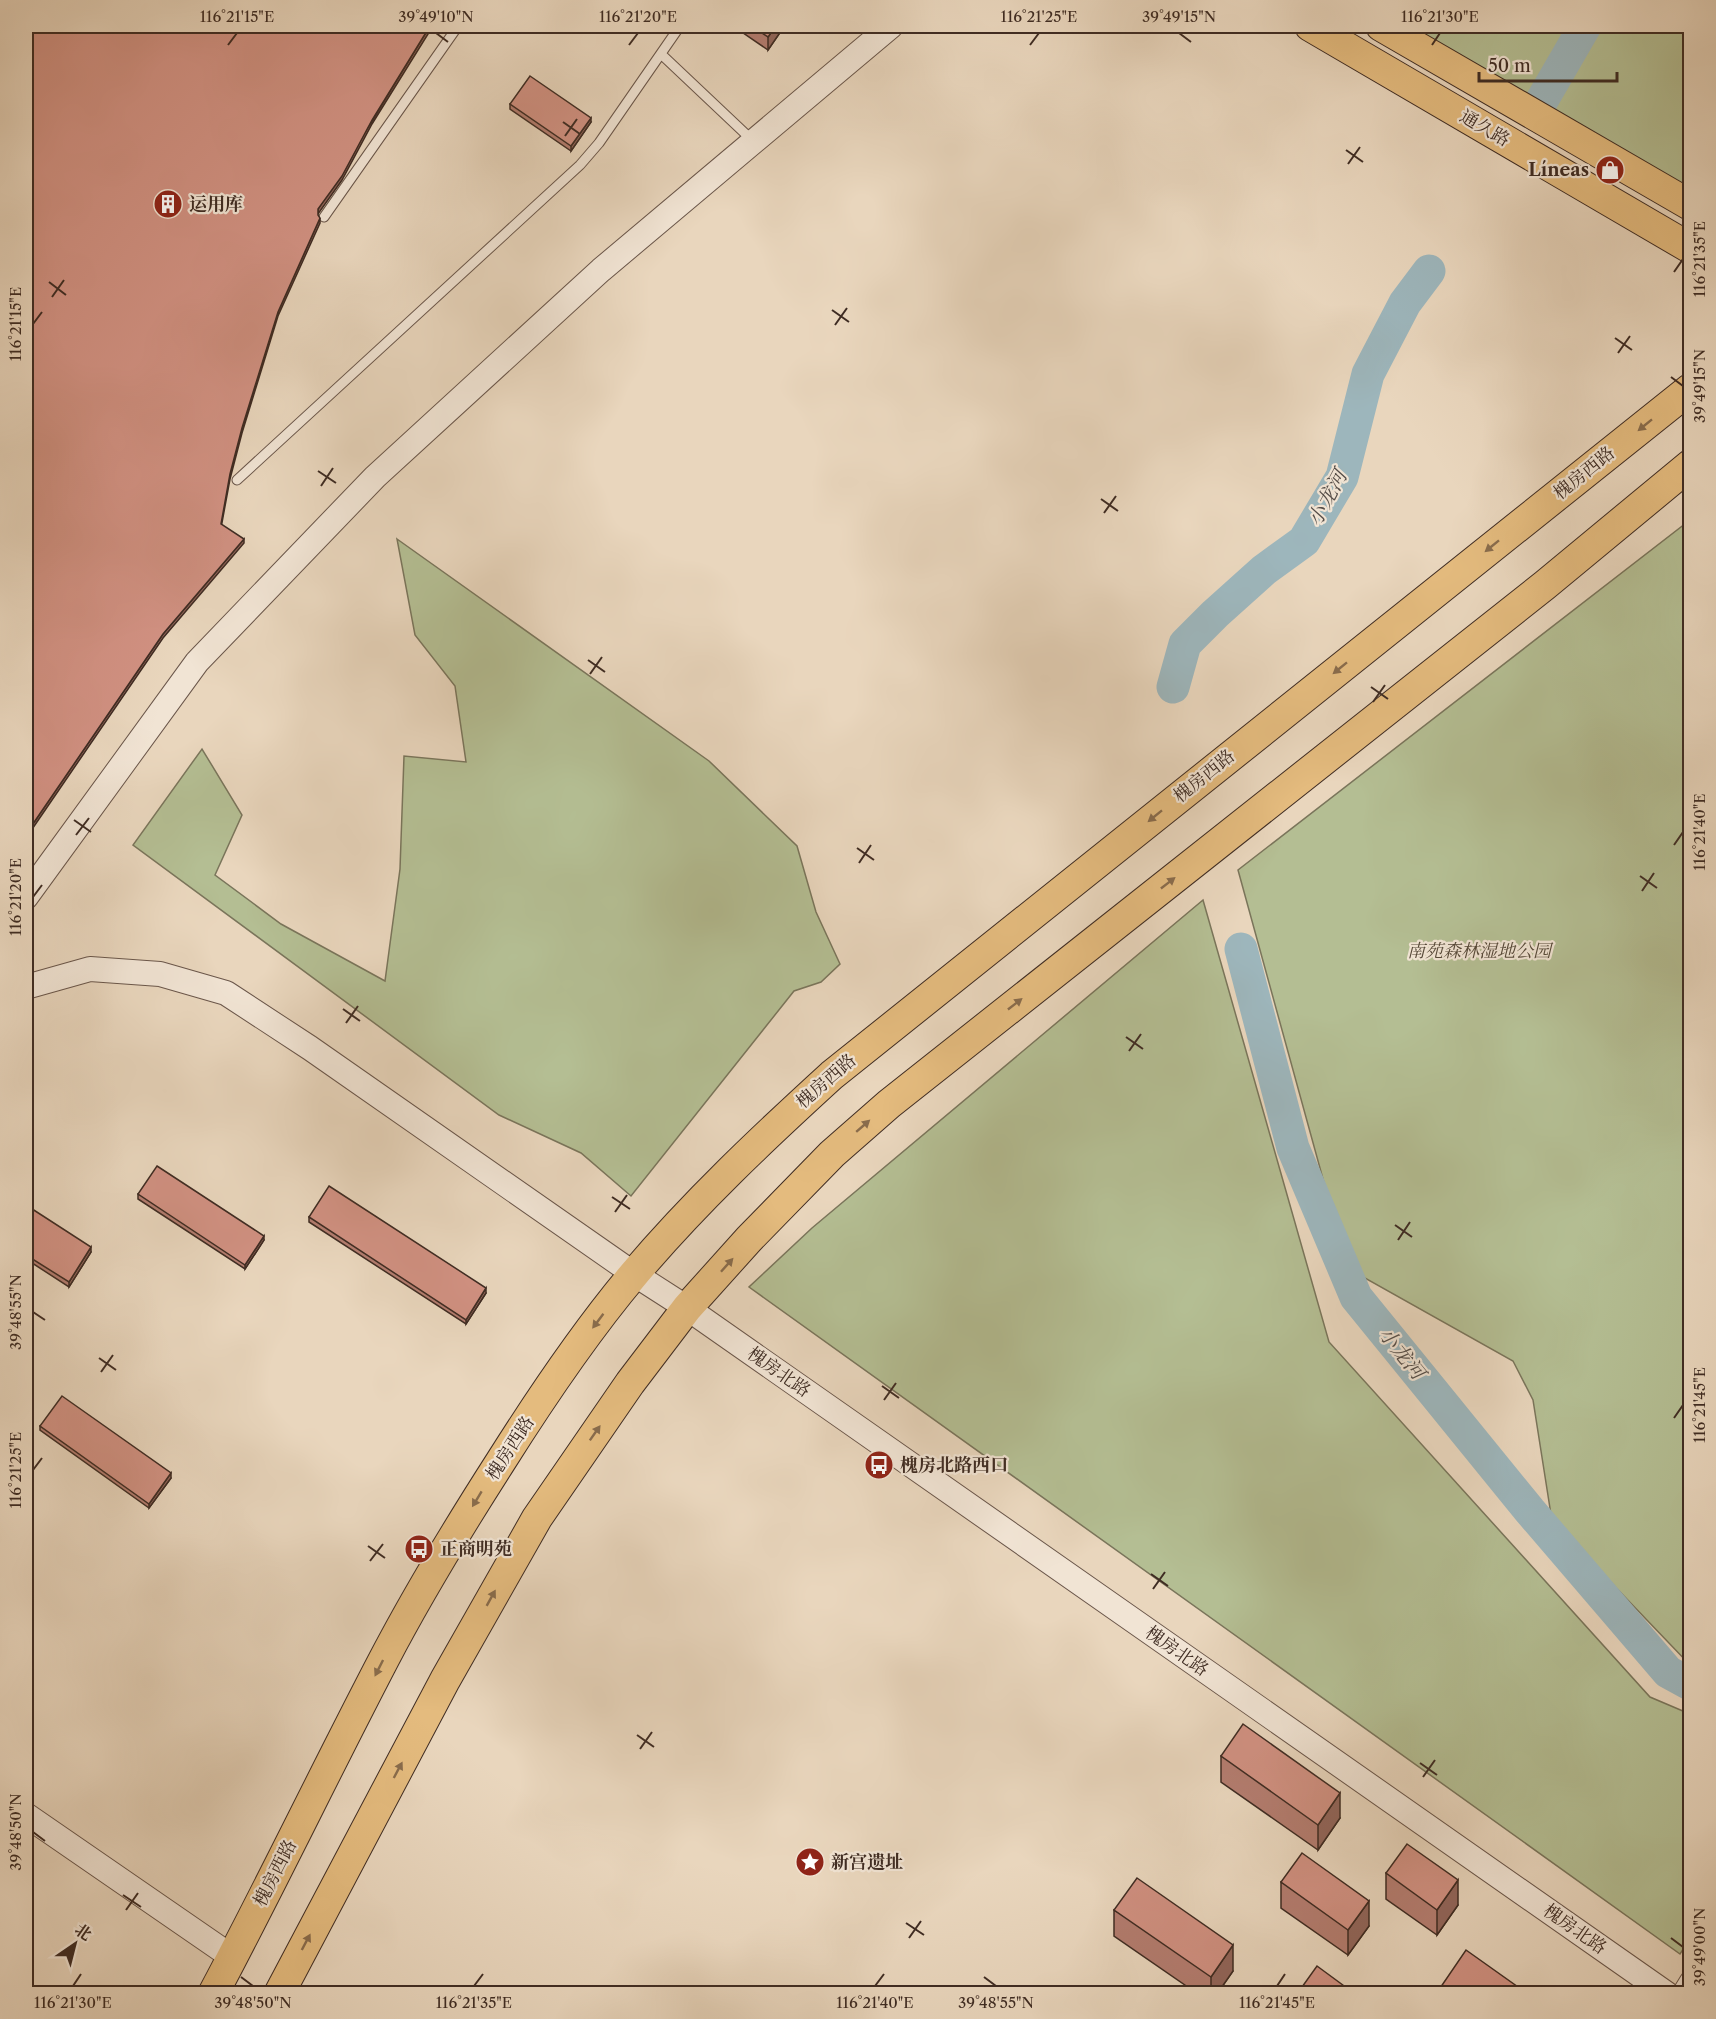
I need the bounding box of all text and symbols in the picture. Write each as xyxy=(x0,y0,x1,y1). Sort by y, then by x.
text: 116°21'15"E xyxy=(200,7,274,26)
text: 39°49'10"N xyxy=(398,7,474,26)
text: 116°21'20"E xyxy=(599,7,677,26)
text: 116°21'25"E xyxy=(1001,7,1077,26)
text: 39°49'15"N xyxy=(1142,7,1216,26)
text: 116°21'30"E xyxy=(1401,7,1479,26)
scale bar xyxy=(1479,45,1617,83)
text: 50 m xyxy=(1488,55,1531,77)
street label: 通久路 xyxy=(1456,105,1514,151)
shop icon: Líneas xyxy=(1594,154,1626,186)
place label: Líneas xyxy=(1528,159,1589,181)
building icon: 运用库 xyxy=(152,188,184,220)
place label: 运用库 xyxy=(189,193,243,215)
text: 116°21'35"E xyxy=(1690,221,1709,297)
text: 116°21'15"E xyxy=(6,287,25,361)
text: 39°49'15"N xyxy=(1690,349,1709,423)
one-way arrow xyxy=(1638,418,1653,431)
street label: 槐房西路 xyxy=(1549,442,1619,504)
water label: 小龙河 xyxy=(1302,463,1353,530)
one-way arrow xyxy=(1484,540,1500,553)
one-way arrow xyxy=(1332,661,1347,673)
street label: 槐房西路 xyxy=(1169,745,1239,807)
text: 116°21'40"E xyxy=(1690,793,1709,871)
one-way arrow xyxy=(1147,809,1162,822)
text: 116°21'20"E xyxy=(6,858,25,936)
one-way arrow xyxy=(1160,876,1176,889)
park label: 南苑森林湿地公园 xyxy=(1407,940,1554,962)
one-way arrow xyxy=(1007,997,1023,1010)
street label: 槐房西路 xyxy=(792,1049,860,1113)
one-way arrow xyxy=(855,1120,870,1133)
one-way arrow xyxy=(719,1258,733,1272)
text: 39°48'55"N xyxy=(6,1274,25,1350)
one-way arrow xyxy=(593,1313,605,1328)
water label: 小龙河 xyxy=(1374,1322,1432,1386)
street label: 槐房北路 xyxy=(743,1342,815,1402)
text: 116°21'45"E xyxy=(1690,1367,1709,1443)
street label: 槐房西路 xyxy=(481,1412,539,1484)
one-way arrow xyxy=(589,1426,601,1442)
text: 116°21'25"E xyxy=(6,1432,25,1508)
bus stop icon: 槐房北路西口 xyxy=(863,1449,895,1481)
place label: 槐房北路西口 xyxy=(900,1454,1008,1476)
one-way arrow xyxy=(472,1491,482,1508)
bus stop icon: 正商明苑 xyxy=(403,1533,435,1565)
place label: 正商明苑 xyxy=(440,1538,512,1560)
one-way arrow xyxy=(486,1590,496,1607)
street label: 槐房北路 xyxy=(1141,1621,1213,1681)
one-way arrow xyxy=(375,1659,385,1677)
one-way arrow xyxy=(393,1761,403,1778)
text: 39°48'50"N xyxy=(6,1793,25,1871)
street label: 槐房西路 xyxy=(249,1836,301,1910)
place icon: 新宫遗址 xyxy=(794,1846,826,1878)
place label: 新宫遗址 xyxy=(831,1851,903,1873)
street label: 槐房北路 xyxy=(1539,1899,1611,1959)
text: 39°49'00"N xyxy=(1690,1908,1709,1986)
north arrow xyxy=(45,1914,105,1974)
text: 北 xyxy=(71,1919,96,1944)
one-way arrow xyxy=(301,1933,311,1950)
text: 116°21'30"E xyxy=(34,1993,112,2012)
text: 39°48'50"N xyxy=(214,1993,292,2012)
text: 116°21'35"E xyxy=(436,1993,512,2012)
text: 116°21'40"E xyxy=(836,1993,914,2012)
text: 39°48'55"N xyxy=(958,1993,1034,2012)
text: 116°21'45"E xyxy=(1239,1993,1315,2012)

